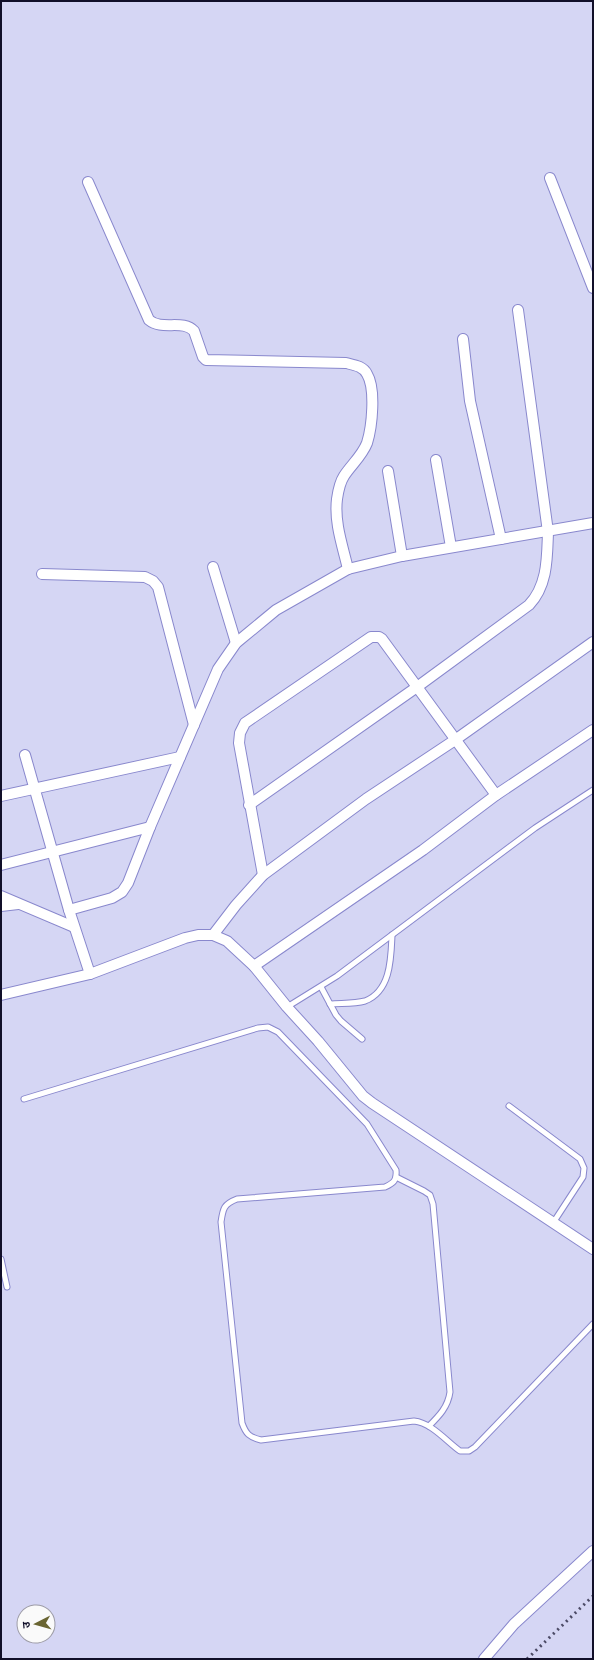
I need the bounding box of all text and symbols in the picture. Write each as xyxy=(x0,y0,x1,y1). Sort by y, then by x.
north arrow xyxy=(16,1604,56,1644)
text: उ xyxy=(20,1621,33,1629)

